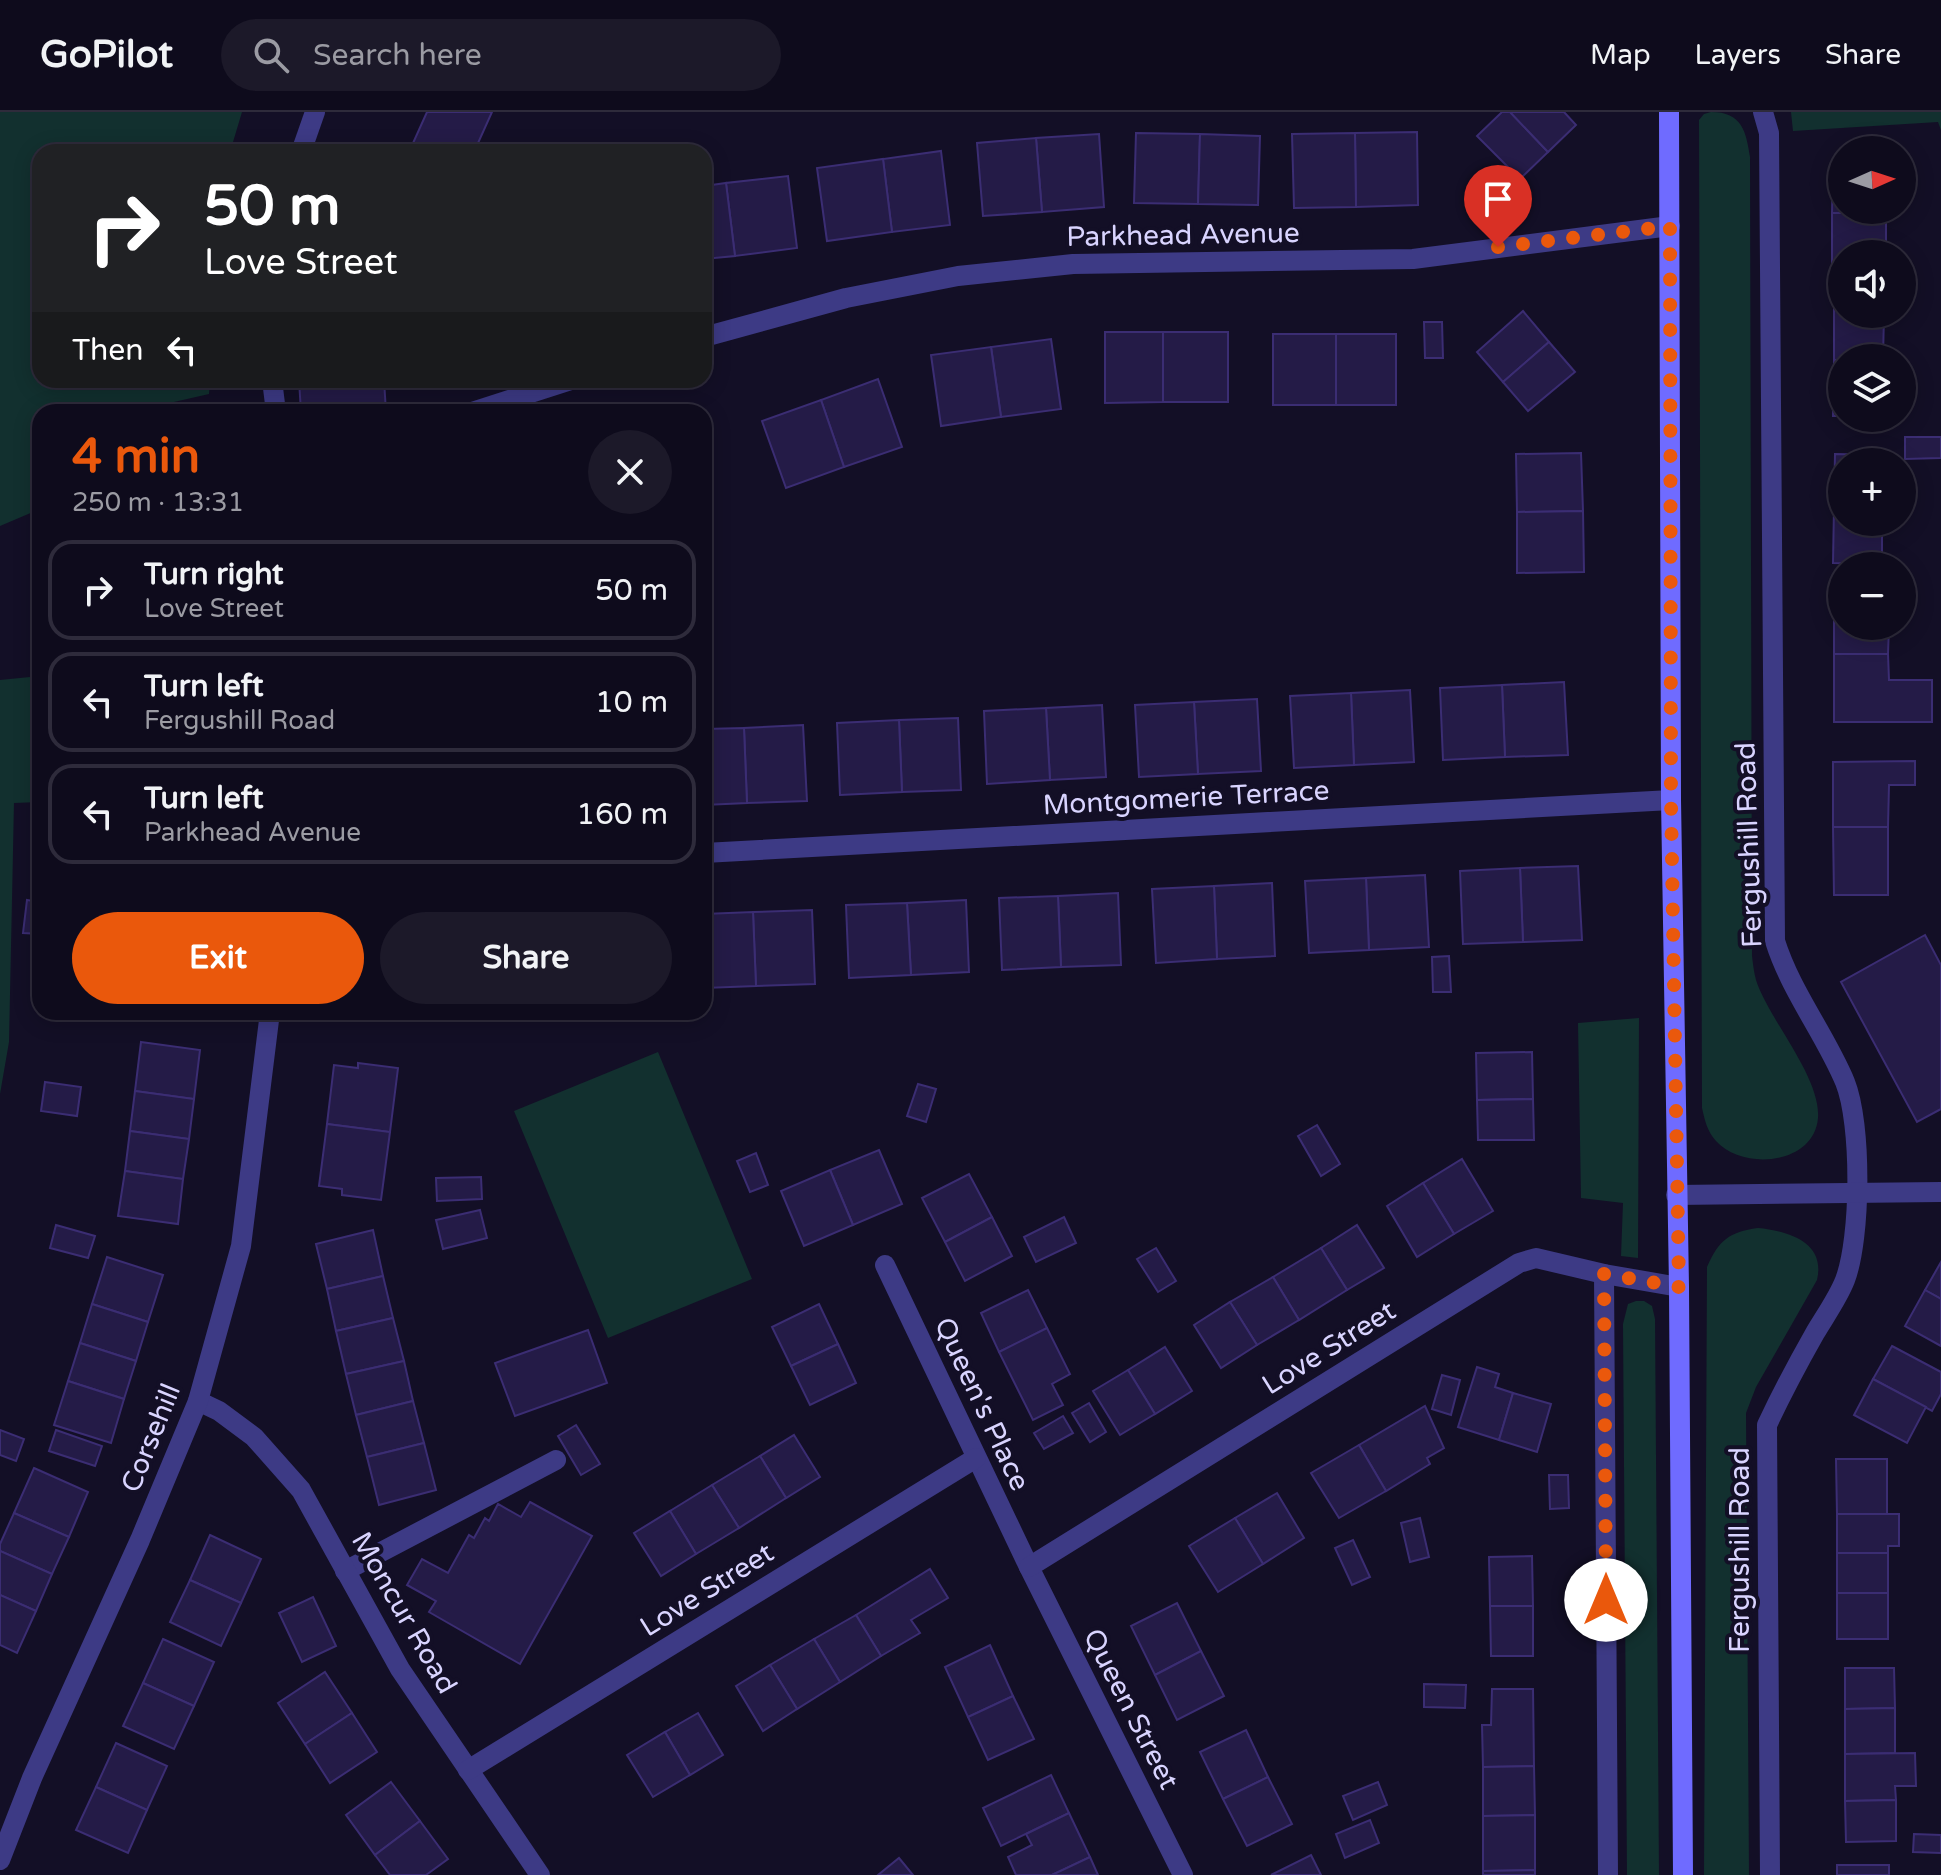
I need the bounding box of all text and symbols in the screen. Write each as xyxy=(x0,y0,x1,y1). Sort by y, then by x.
search box xyxy=(221,19,781,91)
text: GoPilot xyxy=(40,32,173,78)
icon: search xyxy=(249,33,293,77)
text: Search here xyxy=(313,37,482,74)
text: Map xyxy=(1590,38,1651,72)
text: Layers xyxy=(1695,38,1781,72)
text: Share xyxy=(1825,38,1901,72)
north arrow xyxy=(1828,136,1916,224)
map controls xyxy=(1828,136,1916,640)
pin xyxy=(1464,165,1532,247)
text: 50 m xyxy=(204,173,340,240)
icon: right xyxy=(72,176,176,280)
icon: arrive xyxy=(1476,177,1520,221)
street label: Parkhead Avenue xyxy=(1066,216,1300,254)
button: sound xyxy=(1828,240,1916,328)
text: Love Street xyxy=(204,241,398,284)
icon: left xyxy=(160,328,204,372)
text: Then xyxy=(72,332,144,369)
button: layers xyxy=(1828,344,1916,432)
text: 4 min xyxy=(72,428,200,486)
button: close xyxy=(588,430,672,514)
button: + xyxy=(1828,448,1916,536)
text: 250 m · 13:31 xyxy=(72,487,244,518)
button: − xyxy=(1828,552,1916,640)
text: Turn right xyxy=(144,556,284,593)
icon: right xyxy=(76,568,120,612)
text: 50 m xyxy=(595,572,668,609)
text: Love Street xyxy=(144,593,284,624)
text: Turn left xyxy=(144,668,263,705)
icon: left xyxy=(76,680,120,724)
text: 10 m xyxy=(595,684,668,721)
text: Fergushill Road xyxy=(144,705,335,736)
street label: Fergushill Road xyxy=(1728,742,1770,948)
street label: Montgomerie Terrace xyxy=(1042,774,1330,822)
text: Turn left xyxy=(144,780,263,817)
icon: left xyxy=(76,792,120,836)
text: 160 m xyxy=(576,796,668,833)
text: Parkhead Avenue xyxy=(144,817,361,848)
button: Exit xyxy=(72,912,364,1004)
button: Share xyxy=(380,912,672,1004)
street label: Love Street xyxy=(1256,1293,1402,1402)
street label: Queen's Place xyxy=(927,1312,1037,1496)
street label: Corsehill xyxy=(114,1379,188,1497)
street label: Fergushill Road xyxy=(1723,1447,1757,1653)
street label: Moncur Road xyxy=(344,1526,464,1700)
street label: Love Street xyxy=(634,1535,780,1644)
position arrow xyxy=(1564,1558,1648,1642)
street label: Queen Street xyxy=(1076,1623,1186,1795)

